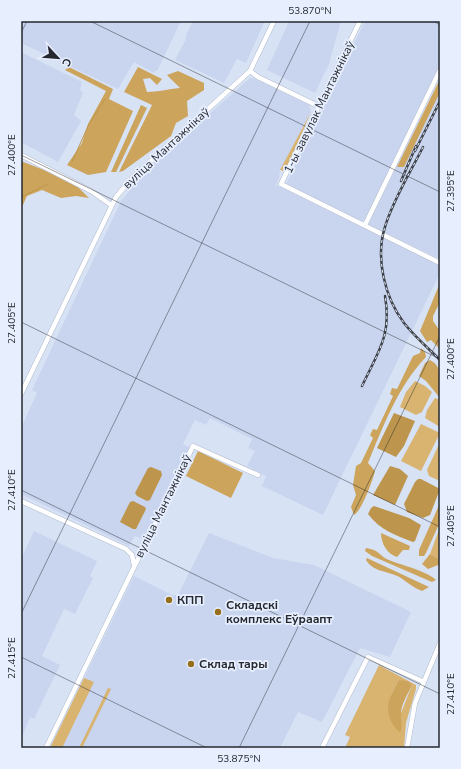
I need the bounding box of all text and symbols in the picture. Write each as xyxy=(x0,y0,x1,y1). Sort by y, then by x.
text: 53.870°N xyxy=(288,4,332,18)
street label: 1-ы завулак Мантажнікаў xyxy=(280,37,358,176)
north arrow xyxy=(38,38,78,78)
text: С xyxy=(58,56,75,69)
street label: вуліца Мантажнікаў xyxy=(119,103,213,192)
text: 27.400°E xyxy=(5,134,19,176)
text: 27.395°E xyxy=(444,170,458,212)
text: 27.405°E xyxy=(5,302,19,344)
text: 27.400°E xyxy=(444,338,458,380)
street label: вуліца Мантажнікаў xyxy=(131,451,195,560)
text: 27.410°E xyxy=(5,469,19,511)
text: 27.405°E xyxy=(444,505,458,547)
place label: КПП xyxy=(177,592,204,608)
marker: КПП xyxy=(164,595,174,605)
place label: Складскі комплекс Еўраапт xyxy=(226,597,333,627)
marker: Складскі комплекс Еўраапт xyxy=(213,607,223,617)
text: 27.415°E xyxy=(5,637,19,679)
place label: Склад тары xyxy=(199,656,268,672)
marker: Склад тары xyxy=(186,659,196,669)
text: 27.410°E xyxy=(444,673,458,715)
text: 53.875°N xyxy=(217,752,261,766)

